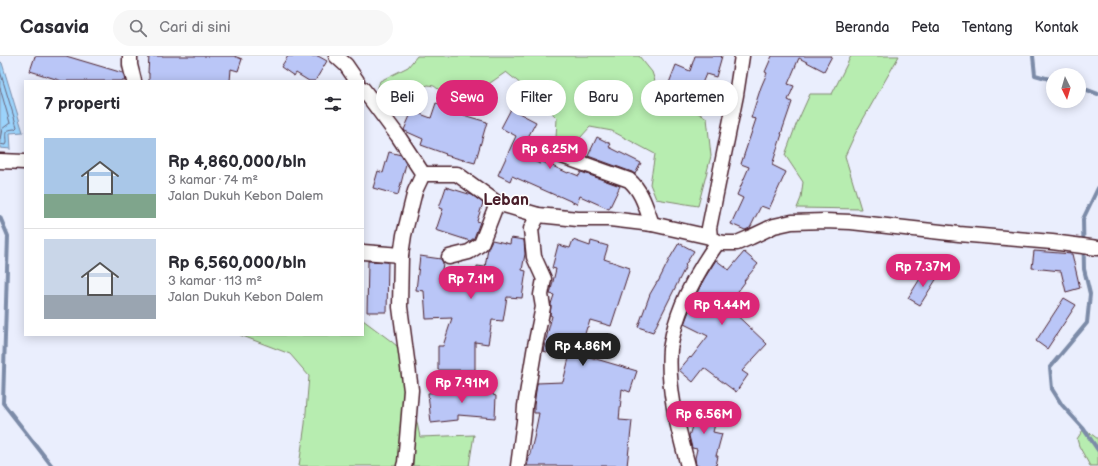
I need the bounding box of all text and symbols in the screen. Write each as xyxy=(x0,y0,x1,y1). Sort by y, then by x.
search box xyxy=(113,10,393,46)
text: Casavia xyxy=(20,16,89,39)
icon: search xyxy=(127,17,149,39)
text: Cari di sini xyxy=(159,18,230,37)
text: Beranda xyxy=(835,19,889,36)
text: Peta xyxy=(911,19,940,36)
text: Tentang xyxy=(962,19,1013,36)
text: Kontak xyxy=(1035,19,1078,36)
north arrow xyxy=(1046,68,1086,108)
map controls xyxy=(1046,68,1086,108)
chip: Beli xyxy=(376,80,428,116)
chip: Sewa xyxy=(436,80,498,116)
chip: Filter xyxy=(506,80,566,116)
chip: Baru xyxy=(574,80,633,116)
chip: Apartemen xyxy=(641,80,738,116)
icon: filters xyxy=(322,93,344,115)
text: 7 properti xyxy=(44,94,120,114)
pin: Rp 6.25M xyxy=(509,136,591,170)
text: Rp 6.25M xyxy=(521,141,579,157)
text: Rp 4,860,000/bln xyxy=(168,152,306,172)
icon: home xyxy=(76,154,124,202)
text: 3 kamar · 74 m² xyxy=(168,172,258,188)
text: Jalan Dukuh Kebon Dalem xyxy=(168,188,323,204)
district label: Leban xyxy=(483,191,529,210)
text: Rp 6,560,000/bln xyxy=(168,253,306,273)
pin: Rp 7.37M xyxy=(882,254,964,288)
icon: home xyxy=(76,255,124,303)
text: Rp 7.37M xyxy=(895,259,951,275)
pin: Rp 7.1M xyxy=(434,266,508,300)
text: Rp 7.1M xyxy=(448,271,494,287)
text: 3 kamar · 113 m² xyxy=(168,273,262,289)
text: Jalan Dukuh Kebon Dalem xyxy=(168,289,323,305)
pin: Rp 9.44M xyxy=(681,292,763,326)
text: Rp 9.44M xyxy=(694,297,750,313)
pin: Rp 4.86M xyxy=(542,333,624,367)
text: Rp 4.86M xyxy=(554,338,612,354)
pin: Rp 7.91M xyxy=(421,370,503,404)
text: Rp 7.91M xyxy=(435,375,489,391)
pin: Rp 6.56M xyxy=(663,401,745,435)
text: Rp 6.56M xyxy=(675,406,733,422)

